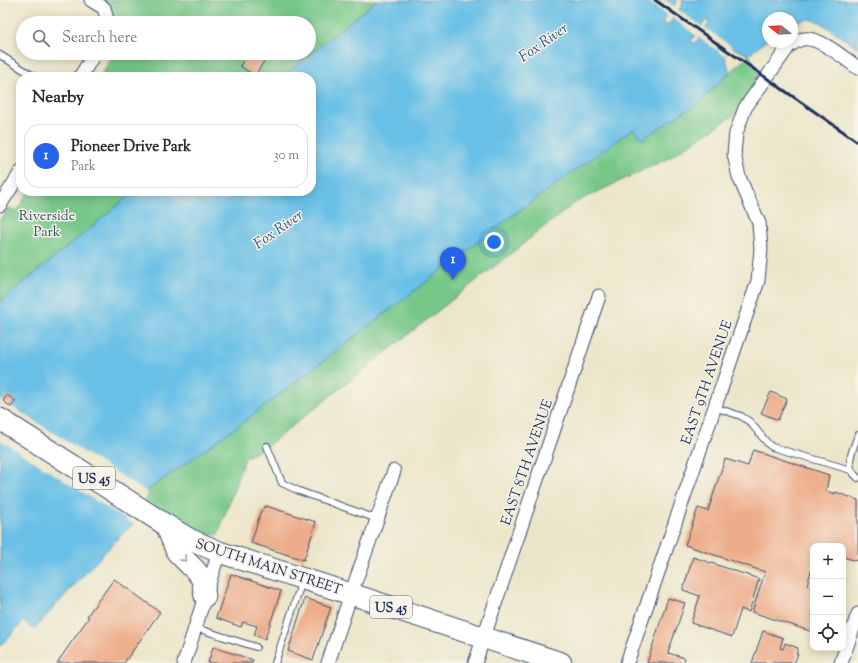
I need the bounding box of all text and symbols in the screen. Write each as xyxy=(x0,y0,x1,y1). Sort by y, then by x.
north arrow xyxy=(762,12,798,48)
search box xyxy=(16,16,316,60)
water label: Fox River xyxy=(515,18,573,68)
icon: search xyxy=(30,27,52,49)
text: Search here xyxy=(62,28,137,49)
text: Nearby xyxy=(32,86,84,110)
text: Pioneer Drive Park xyxy=(71,137,191,158)
text: 1 xyxy=(44,147,48,165)
text: 30 m xyxy=(273,147,299,165)
text: Park xyxy=(71,158,96,176)
water label: Fox River xyxy=(250,205,308,255)
park label: Riverside Park xyxy=(19,207,75,243)
your location xyxy=(484,232,504,252)
pin: 1 xyxy=(440,247,466,280)
street label: EAST 9TH AVENUE xyxy=(677,317,739,448)
street label: EAST 8TH AVENUE xyxy=(497,397,559,528)
road number: US 45 xyxy=(73,467,115,489)
street label: SOUTH MAIN STREET xyxy=(192,535,345,601)
map controls xyxy=(810,543,846,651)
button: + xyxy=(810,543,846,579)
one-way arrow xyxy=(179,554,187,562)
button: − xyxy=(810,579,846,615)
road number: US 45 xyxy=(370,596,412,618)
button: locate xyxy=(810,615,846,651)

